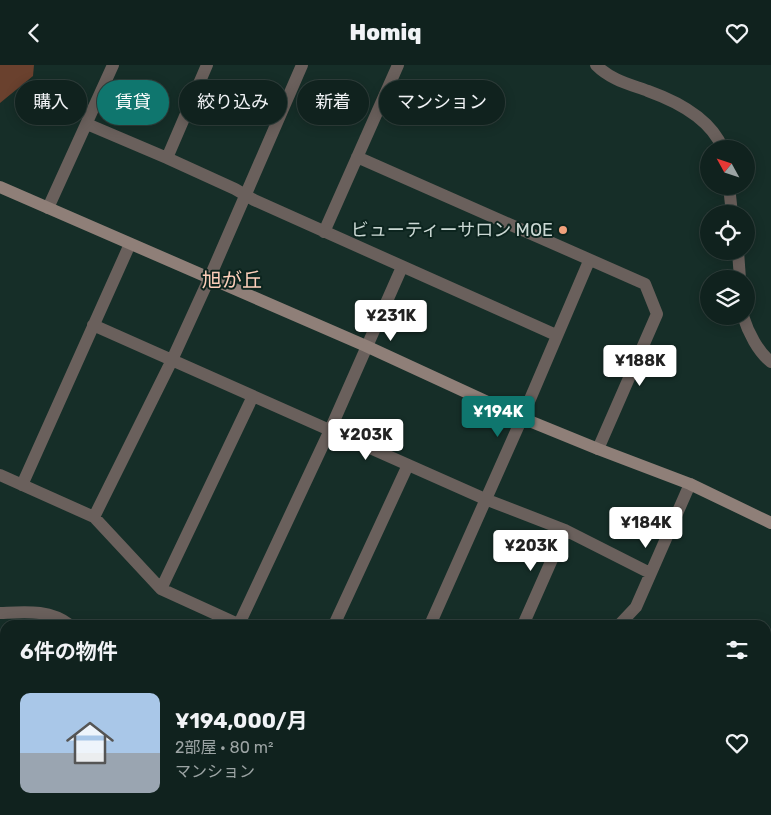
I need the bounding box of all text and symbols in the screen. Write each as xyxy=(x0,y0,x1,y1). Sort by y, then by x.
icon: back xyxy=(20,19,48,47)
text: Homiq xyxy=(350,19,421,46)
icon: heart xyxy=(723,19,751,47)
chip: 購入 xyxy=(15,80,87,125)
chip: 賃貸 xyxy=(97,80,169,125)
chip: 絞り込み xyxy=(179,80,287,125)
chip: 新着 xyxy=(297,80,369,125)
chip: マンション xyxy=(379,80,505,125)
north arrow xyxy=(700,140,755,195)
map controls xyxy=(700,140,755,325)
button: locate xyxy=(700,205,755,260)
place label: ビューティーサロン MOE xyxy=(351,219,553,241)
marker: ビューティーサロン MOE xyxy=(557,224,569,236)
district label: 旭が丘 xyxy=(202,268,262,292)
button: layers xyxy=(700,270,755,325)
pin: ¥231K xyxy=(356,299,426,342)
text: ¥231K xyxy=(366,306,416,325)
pin: ¥188K xyxy=(605,345,675,387)
text: ¥188K xyxy=(614,351,666,370)
pin: ¥194K xyxy=(463,395,533,438)
text: ¥194K xyxy=(473,402,523,421)
pin: ¥203K xyxy=(331,419,401,461)
text: ¥203K xyxy=(339,425,393,444)
pin: ¥184K xyxy=(611,507,681,549)
text: ¥184K xyxy=(620,513,672,532)
pin: ¥203K xyxy=(496,529,566,572)
text: ¥203K xyxy=(504,536,558,555)
icon: filters xyxy=(723,636,751,664)
text: 6件の物件 xyxy=(20,639,118,664)
text: ¥194,000/月 xyxy=(175,708,308,733)
icon: home xyxy=(60,713,120,773)
icon: heart xyxy=(723,729,751,757)
text: 2部屋 · 80 m² xyxy=(175,738,273,757)
text: マンション xyxy=(175,762,255,781)

